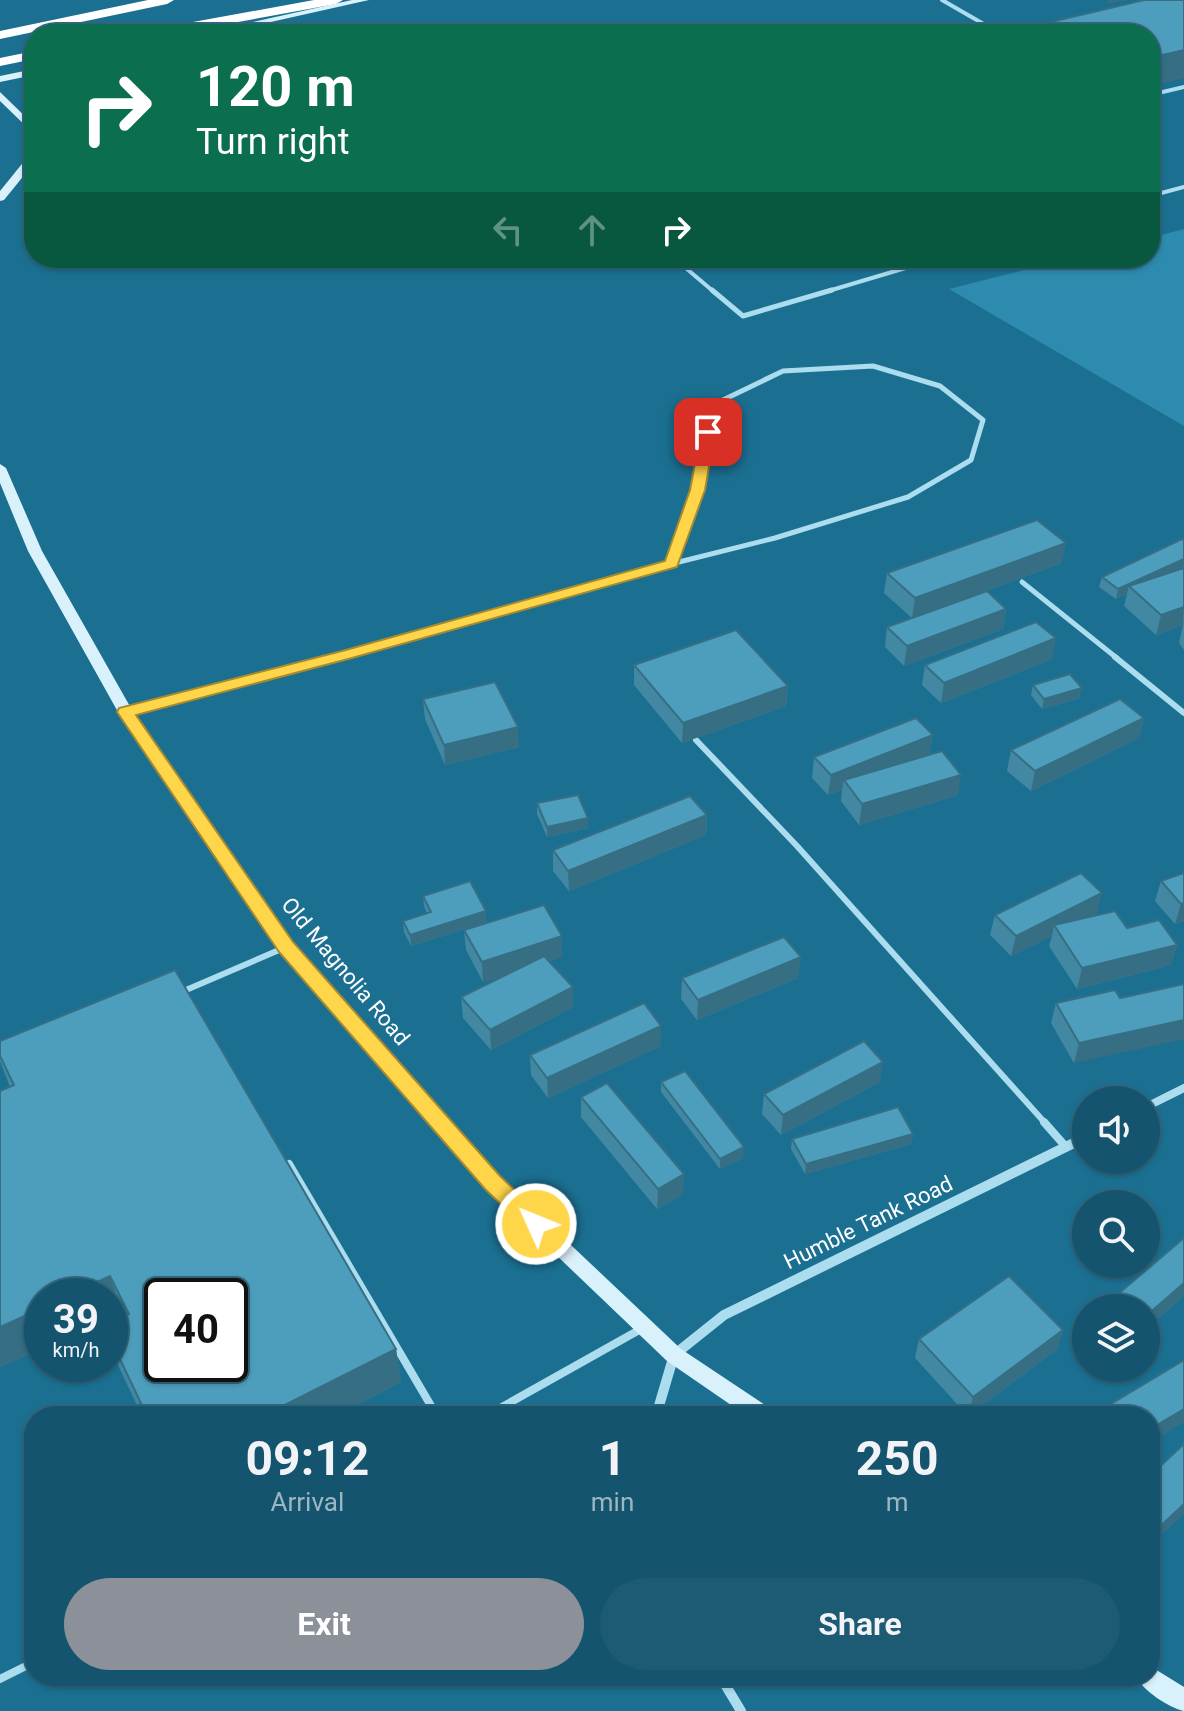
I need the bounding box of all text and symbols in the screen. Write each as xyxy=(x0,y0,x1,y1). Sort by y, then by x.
text: 120 m xyxy=(196,54,355,120)
icon: right xyxy=(64,56,168,160)
text: Turn right xyxy=(196,121,349,163)
icon: left xyxy=(486,208,530,252)
icon: ahead xyxy=(570,208,614,252)
icon: right xyxy=(654,208,698,252)
pin xyxy=(674,398,742,466)
icon: arrive xyxy=(686,410,730,454)
street label: Old Magnolia Road xyxy=(277,892,415,1050)
map controls xyxy=(1072,1086,1160,1382)
button: sound xyxy=(1072,1086,1160,1174)
street label: Humble Tank Road xyxy=(780,1171,957,1274)
position arrow xyxy=(494,1182,578,1266)
button: search xyxy=(1072,1190,1160,1278)
speed limit sign: 40 xyxy=(144,1278,248,1382)
button: layers xyxy=(1072,1294,1160,1382)
text: 39 xyxy=(53,1296,99,1343)
text: km/h xyxy=(53,1338,99,1362)
text: 09:12 xyxy=(246,1430,369,1487)
text: 1 xyxy=(599,1430,626,1487)
text: 250 xyxy=(856,1430,938,1487)
text: Arrival xyxy=(271,1487,344,1517)
text: min xyxy=(591,1487,634,1517)
text: m xyxy=(886,1487,909,1517)
button: Exit xyxy=(64,1578,584,1670)
button: Share xyxy=(600,1578,1120,1670)

